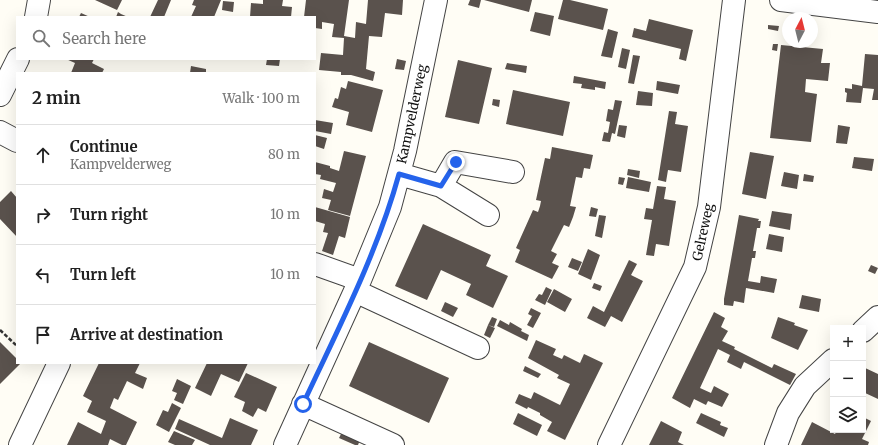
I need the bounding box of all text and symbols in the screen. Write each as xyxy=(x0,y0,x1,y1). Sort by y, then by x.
north arrow xyxy=(782,12,818,48)
search box xyxy=(16,16,316,60)
icon: search xyxy=(30,27,52,49)
text: Search here xyxy=(62,29,146,48)
street label: Kampvelderweg xyxy=(393,62,431,165)
text: 2 min xyxy=(32,87,80,109)
text: Walk · 100 m xyxy=(222,90,300,107)
text: Continue xyxy=(70,137,138,156)
icon: ahead xyxy=(32,144,54,166)
text: 80 m xyxy=(268,146,300,163)
route end xyxy=(447,153,465,171)
text: Kampvelderweg xyxy=(70,156,172,173)
street label: Gelreweg xyxy=(689,201,717,262)
icon: right xyxy=(32,204,54,226)
text: Turn right xyxy=(70,205,148,224)
text: 10 m xyxy=(270,206,300,223)
icon: left xyxy=(32,264,54,286)
text: Turn left xyxy=(70,265,136,284)
text: 10 m xyxy=(270,266,300,283)
icon: arrive xyxy=(32,324,54,346)
text: Arrive at destination xyxy=(70,325,223,344)
map controls xyxy=(830,325,866,433)
button: + xyxy=(830,325,866,361)
button: − xyxy=(830,361,866,397)
route start xyxy=(294,395,312,413)
button: layers xyxy=(830,397,866,433)

